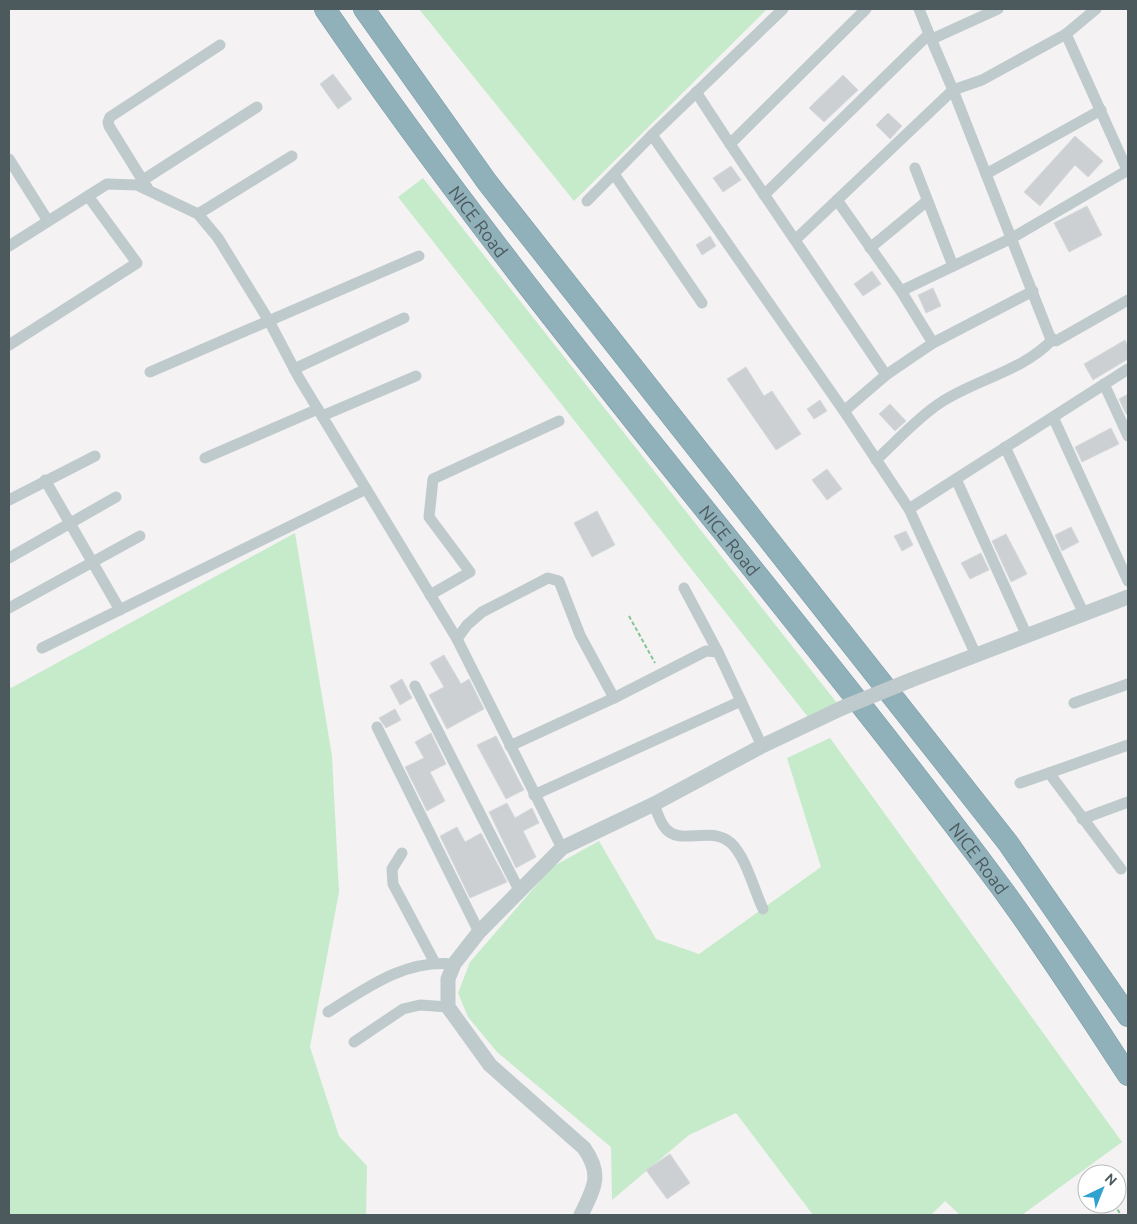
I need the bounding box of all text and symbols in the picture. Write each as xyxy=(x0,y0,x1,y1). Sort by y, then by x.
street label: NICE Road xyxy=(445,182,512,261)
street label: NICE Road xyxy=(695,501,764,579)
street label: NICE Road xyxy=(946,818,1012,898)
north arrow xyxy=(1077,1164,1127,1214)
text: N xyxy=(1102,1170,1120,1189)

